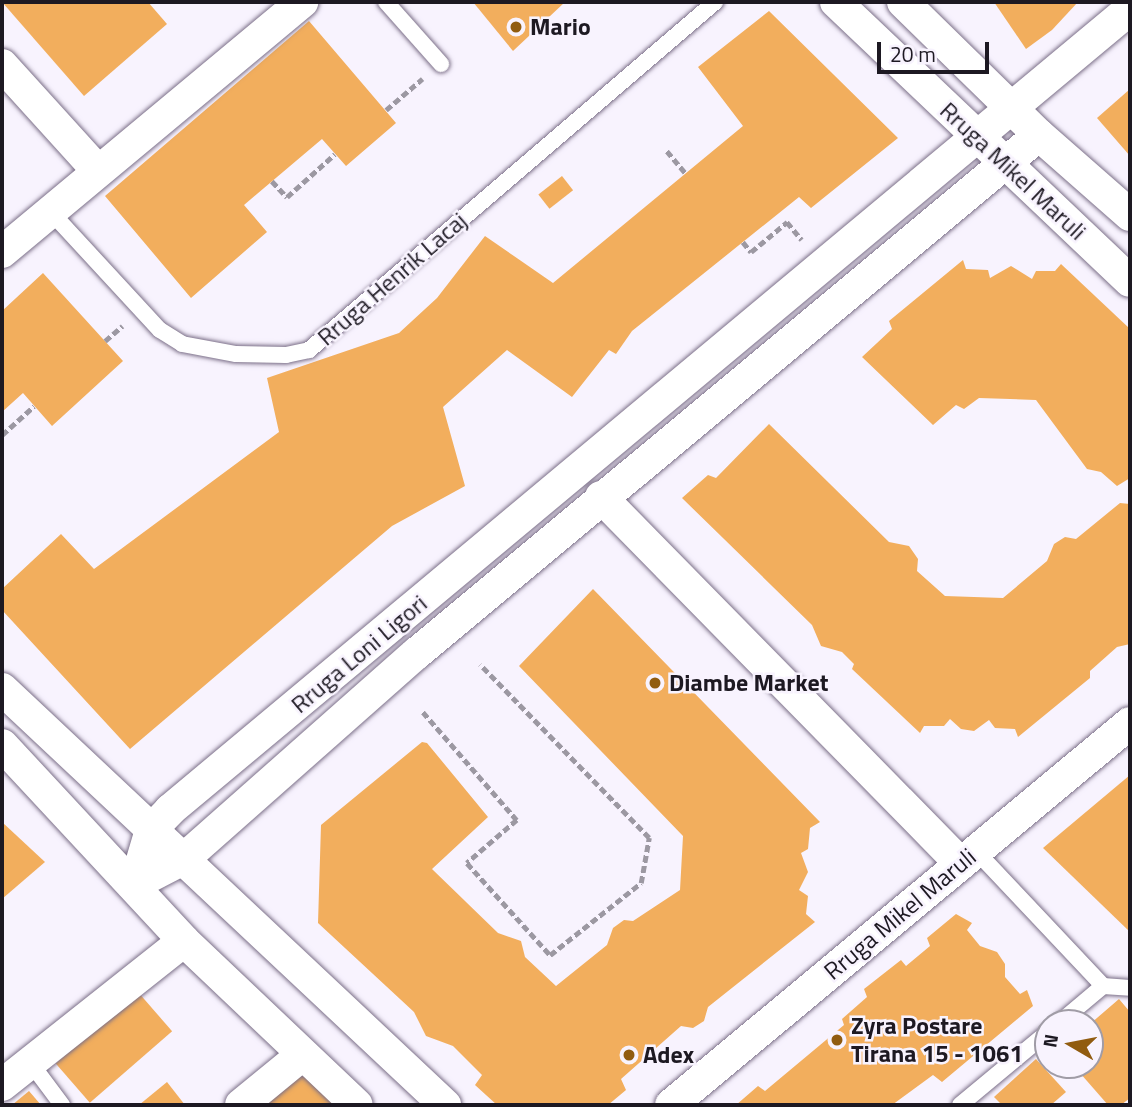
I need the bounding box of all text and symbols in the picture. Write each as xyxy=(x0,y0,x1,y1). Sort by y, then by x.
place label: Mario xyxy=(530,13,591,41)
marker: Mario xyxy=(508,19,524,35)
scale bar xyxy=(880,28,992,72)
text: 20 m xyxy=(890,38,936,70)
street label: Rruga Mikel Maruli xyxy=(934,96,1092,246)
street label: Rruga Henrik Lacaj xyxy=(312,206,472,352)
street label: Rruga Loni Ligori xyxy=(285,589,433,719)
place label: Diambe Market xyxy=(669,669,828,697)
marker: Diambe Market xyxy=(647,675,663,691)
street label: Rruga Mikel Maruli xyxy=(818,842,982,986)
north arrow xyxy=(1034,1009,1104,1079)
place label: Zyra Postare Tirana 15 - 1061 xyxy=(851,1012,1023,1068)
marker: Zyra Postare Tirana 15 - 1061 xyxy=(829,1032,845,1048)
text: N xyxy=(1034,1032,1065,1050)
place label: Adex xyxy=(643,1041,694,1069)
marker: Adex xyxy=(621,1047,637,1063)

